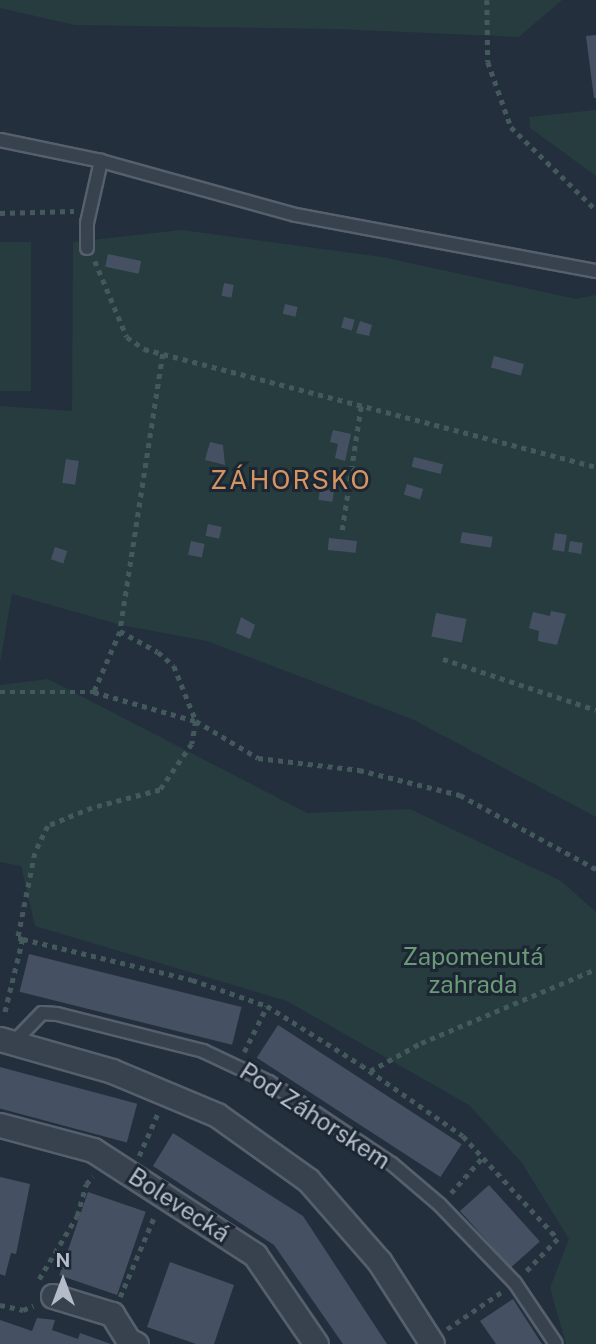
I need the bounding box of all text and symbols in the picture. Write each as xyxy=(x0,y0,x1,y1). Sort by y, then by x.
district label: ZÁHORSKO xyxy=(211,464,371,496)
park label: Zapomenutá zahrada xyxy=(402,943,544,999)
street label: Pod Záhorskem xyxy=(234,1057,396,1175)
street label: Bolevecká xyxy=(123,1162,235,1248)
north arrow xyxy=(28,1246,98,1316)
text: N xyxy=(56,1249,70,1271)

